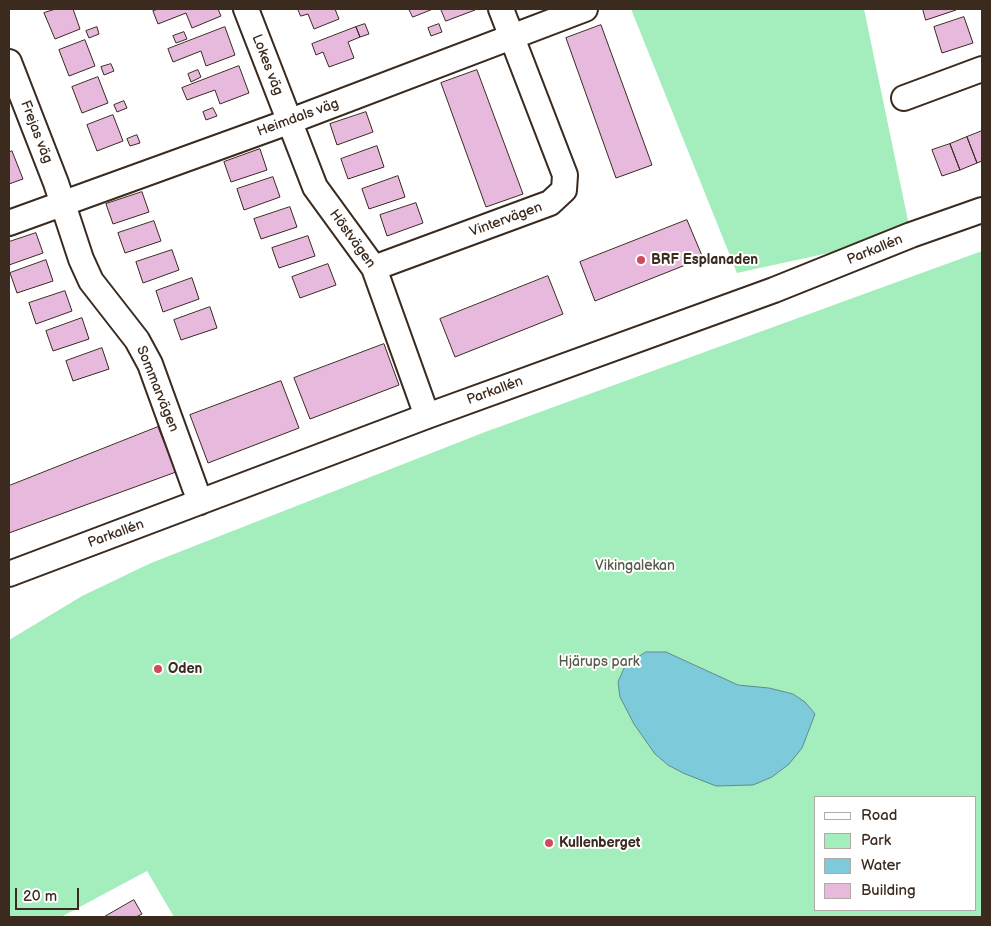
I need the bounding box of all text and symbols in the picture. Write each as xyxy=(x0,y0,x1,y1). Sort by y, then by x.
street label: Lokes väg xyxy=(248,32,286,98)
street label: Heimdals väg xyxy=(255,95,341,141)
street label: Frejas väg xyxy=(16,98,56,166)
street label: Vintervägen xyxy=(467,199,545,241)
street label: Höstvägen xyxy=(325,207,379,271)
street label: Parkallén xyxy=(845,231,905,269)
place label: BRF Esplanaden xyxy=(651,252,758,268)
marker: BRF Esplanaden xyxy=(635,254,647,266)
street label: Sommarvägen xyxy=(132,344,182,434)
street label: Parkallén xyxy=(465,373,525,409)
street label: Parkallén xyxy=(86,516,146,552)
park label: Vikingalekan xyxy=(595,558,675,574)
park label: Hjärups park xyxy=(558,654,640,670)
place label: Oden xyxy=(168,661,202,677)
marker: Oden xyxy=(152,663,164,675)
legend xyxy=(814,796,976,911)
text: Road xyxy=(861,806,897,825)
text: Park xyxy=(861,831,891,850)
place label: Kullenberget xyxy=(559,835,640,851)
marker: Kullenberget xyxy=(543,837,555,849)
text: Water xyxy=(861,856,901,875)
scale bar xyxy=(18,878,81,910)
text: Building xyxy=(861,881,916,900)
text: 20 m xyxy=(23,887,57,906)

